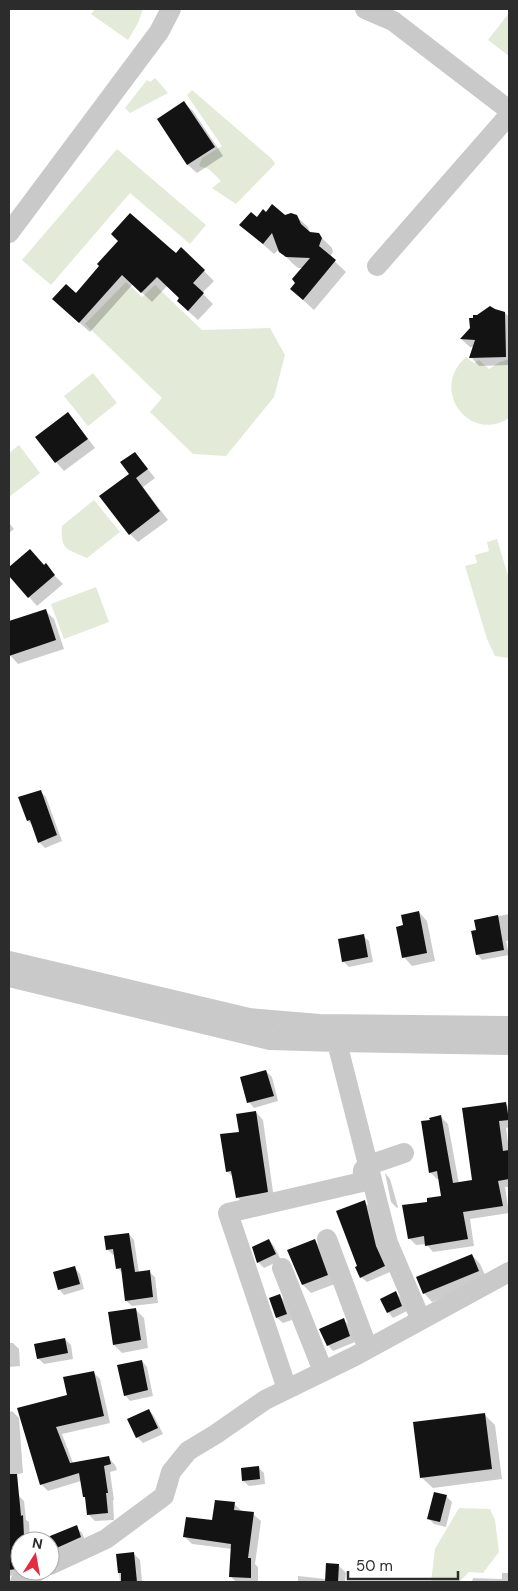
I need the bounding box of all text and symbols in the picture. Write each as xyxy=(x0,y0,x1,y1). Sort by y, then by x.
north arrow xyxy=(10,1531,60,1581)
text: N xyxy=(31,1533,44,1553)
scale bar xyxy=(348,1548,458,1580)
text: 50 m xyxy=(356,1556,393,1576)

